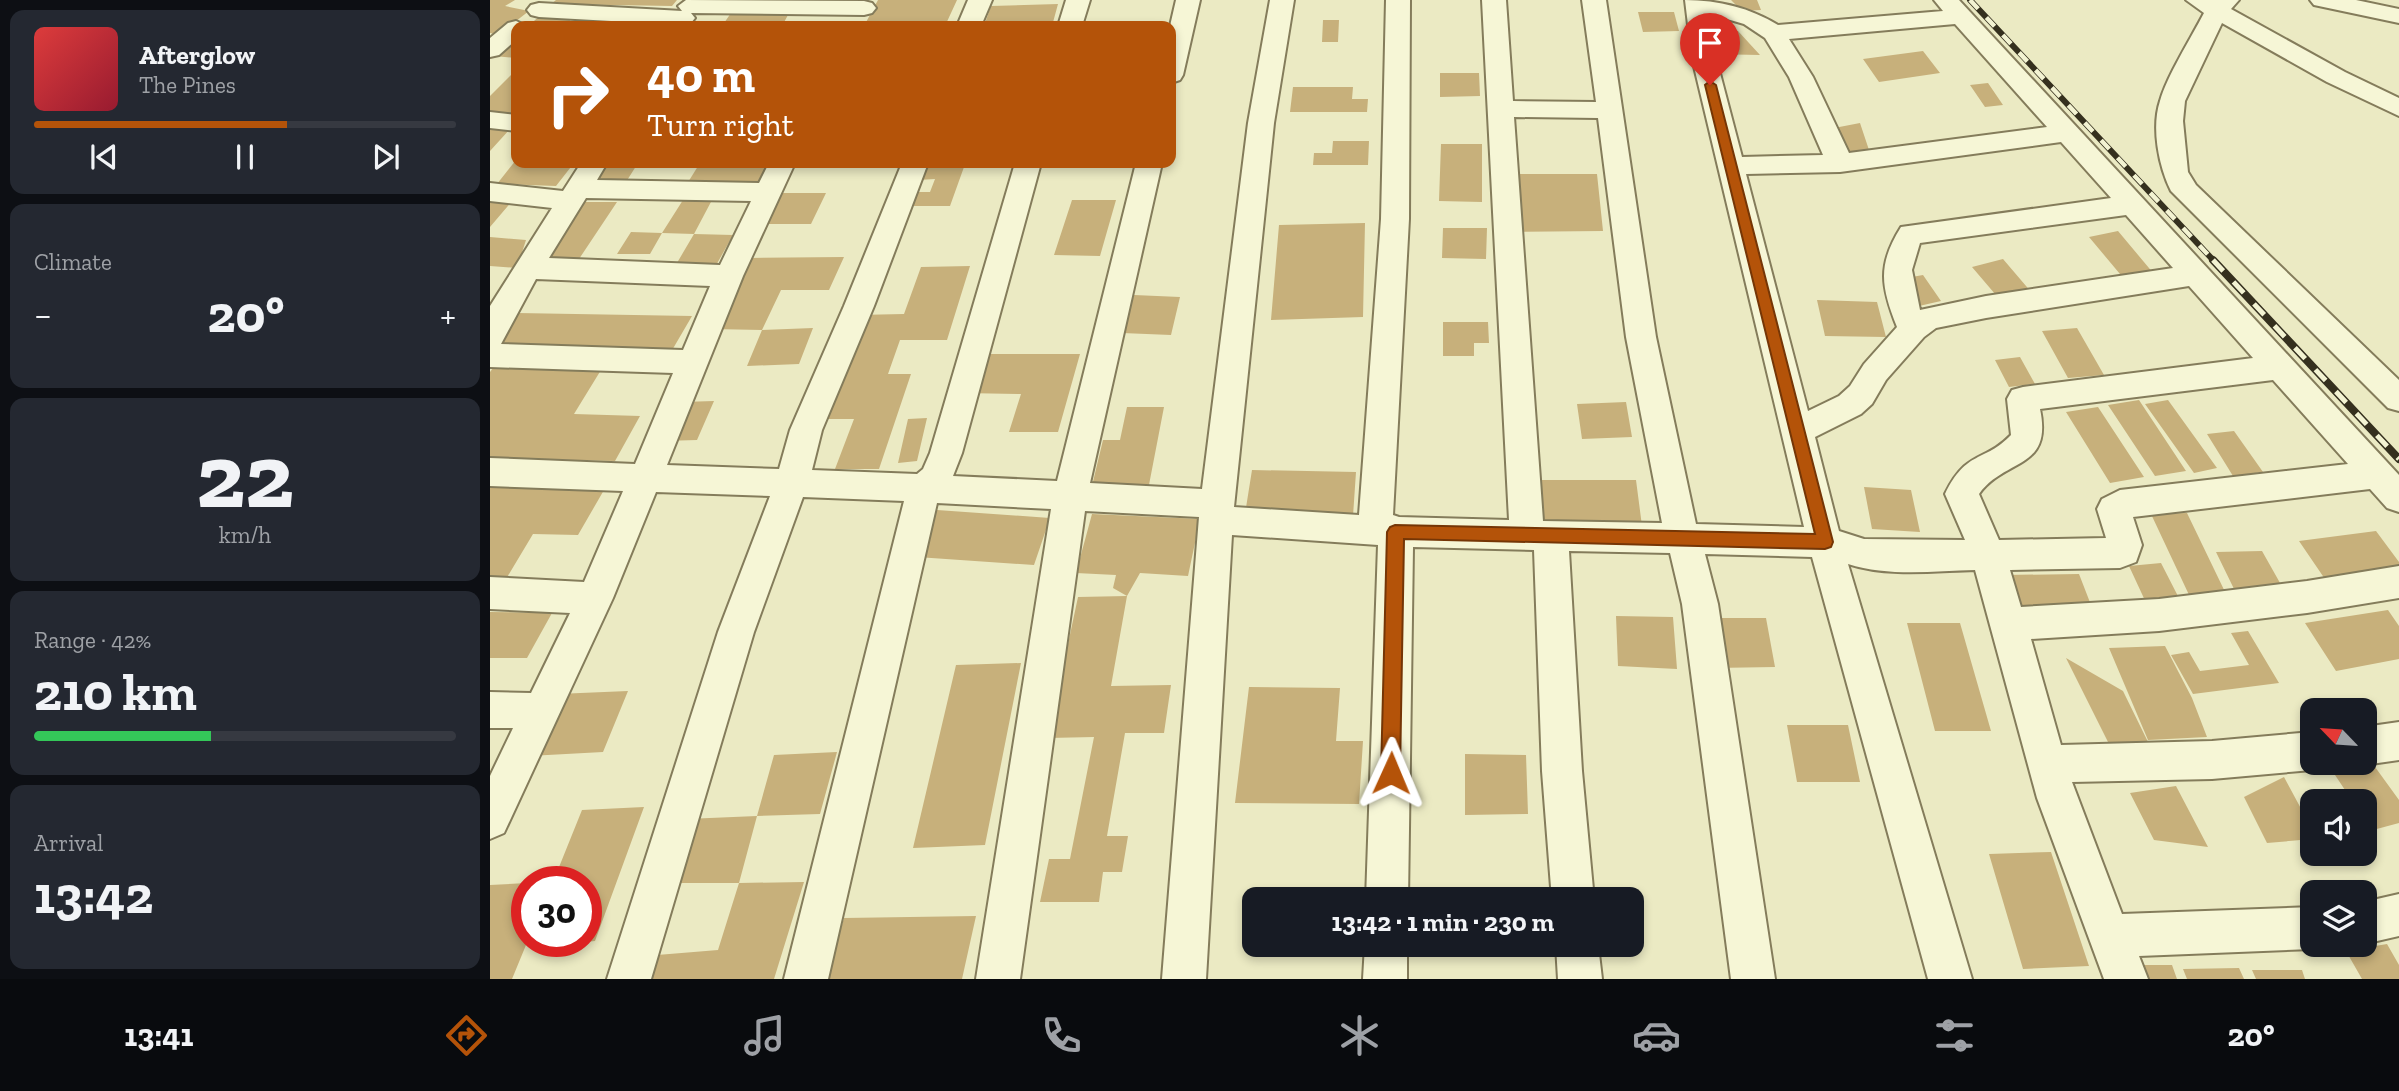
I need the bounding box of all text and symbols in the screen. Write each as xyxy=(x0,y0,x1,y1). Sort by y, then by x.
pin xyxy=(1680,13,1740,85)
icon: arrive xyxy=(1691,24,1729,62)
text: Afterglow xyxy=(139,39,255,71)
text: 40 m xyxy=(647,46,755,105)
icon: right xyxy=(532,49,623,140)
text: The Pines xyxy=(139,71,236,99)
text: Turn right xyxy=(647,106,794,144)
icon: previous xyxy=(85,138,123,176)
icon: pause xyxy=(226,138,264,176)
icon: next xyxy=(367,138,405,176)
text: Climate xyxy=(34,248,112,276)
text: 20° xyxy=(208,283,284,345)
text: − xyxy=(34,292,52,338)
text: + xyxy=(440,292,456,338)
text: 22 xyxy=(196,421,294,530)
text: km/h xyxy=(219,521,271,549)
text: Range · 42% xyxy=(34,626,151,654)
text: 210 km xyxy=(34,661,197,723)
north arrow xyxy=(2300,698,2376,775)
map controls xyxy=(2300,698,2377,957)
position arrow xyxy=(1354,736,1428,810)
button: sound xyxy=(2300,789,2377,866)
text: Arrival xyxy=(34,829,103,857)
text: 13:42 xyxy=(34,864,153,926)
speed limit sign: 30 xyxy=(511,866,602,957)
button: layers xyxy=(2300,880,2377,957)
text: 13:42 · 1 min · 230 m xyxy=(1332,906,1554,938)
icon: directions xyxy=(442,1011,491,1060)
icon: music xyxy=(740,1011,789,1060)
icon: phone xyxy=(1037,1011,1086,1060)
icon: climate xyxy=(1335,1011,1384,1060)
icon: car xyxy=(1632,1011,1681,1060)
icon: filters xyxy=(1930,1011,1979,1060)
text: 13:41 xyxy=(124,1016,193,1054)
text: 20° xyxy=(2227,1016,2275,1054)

